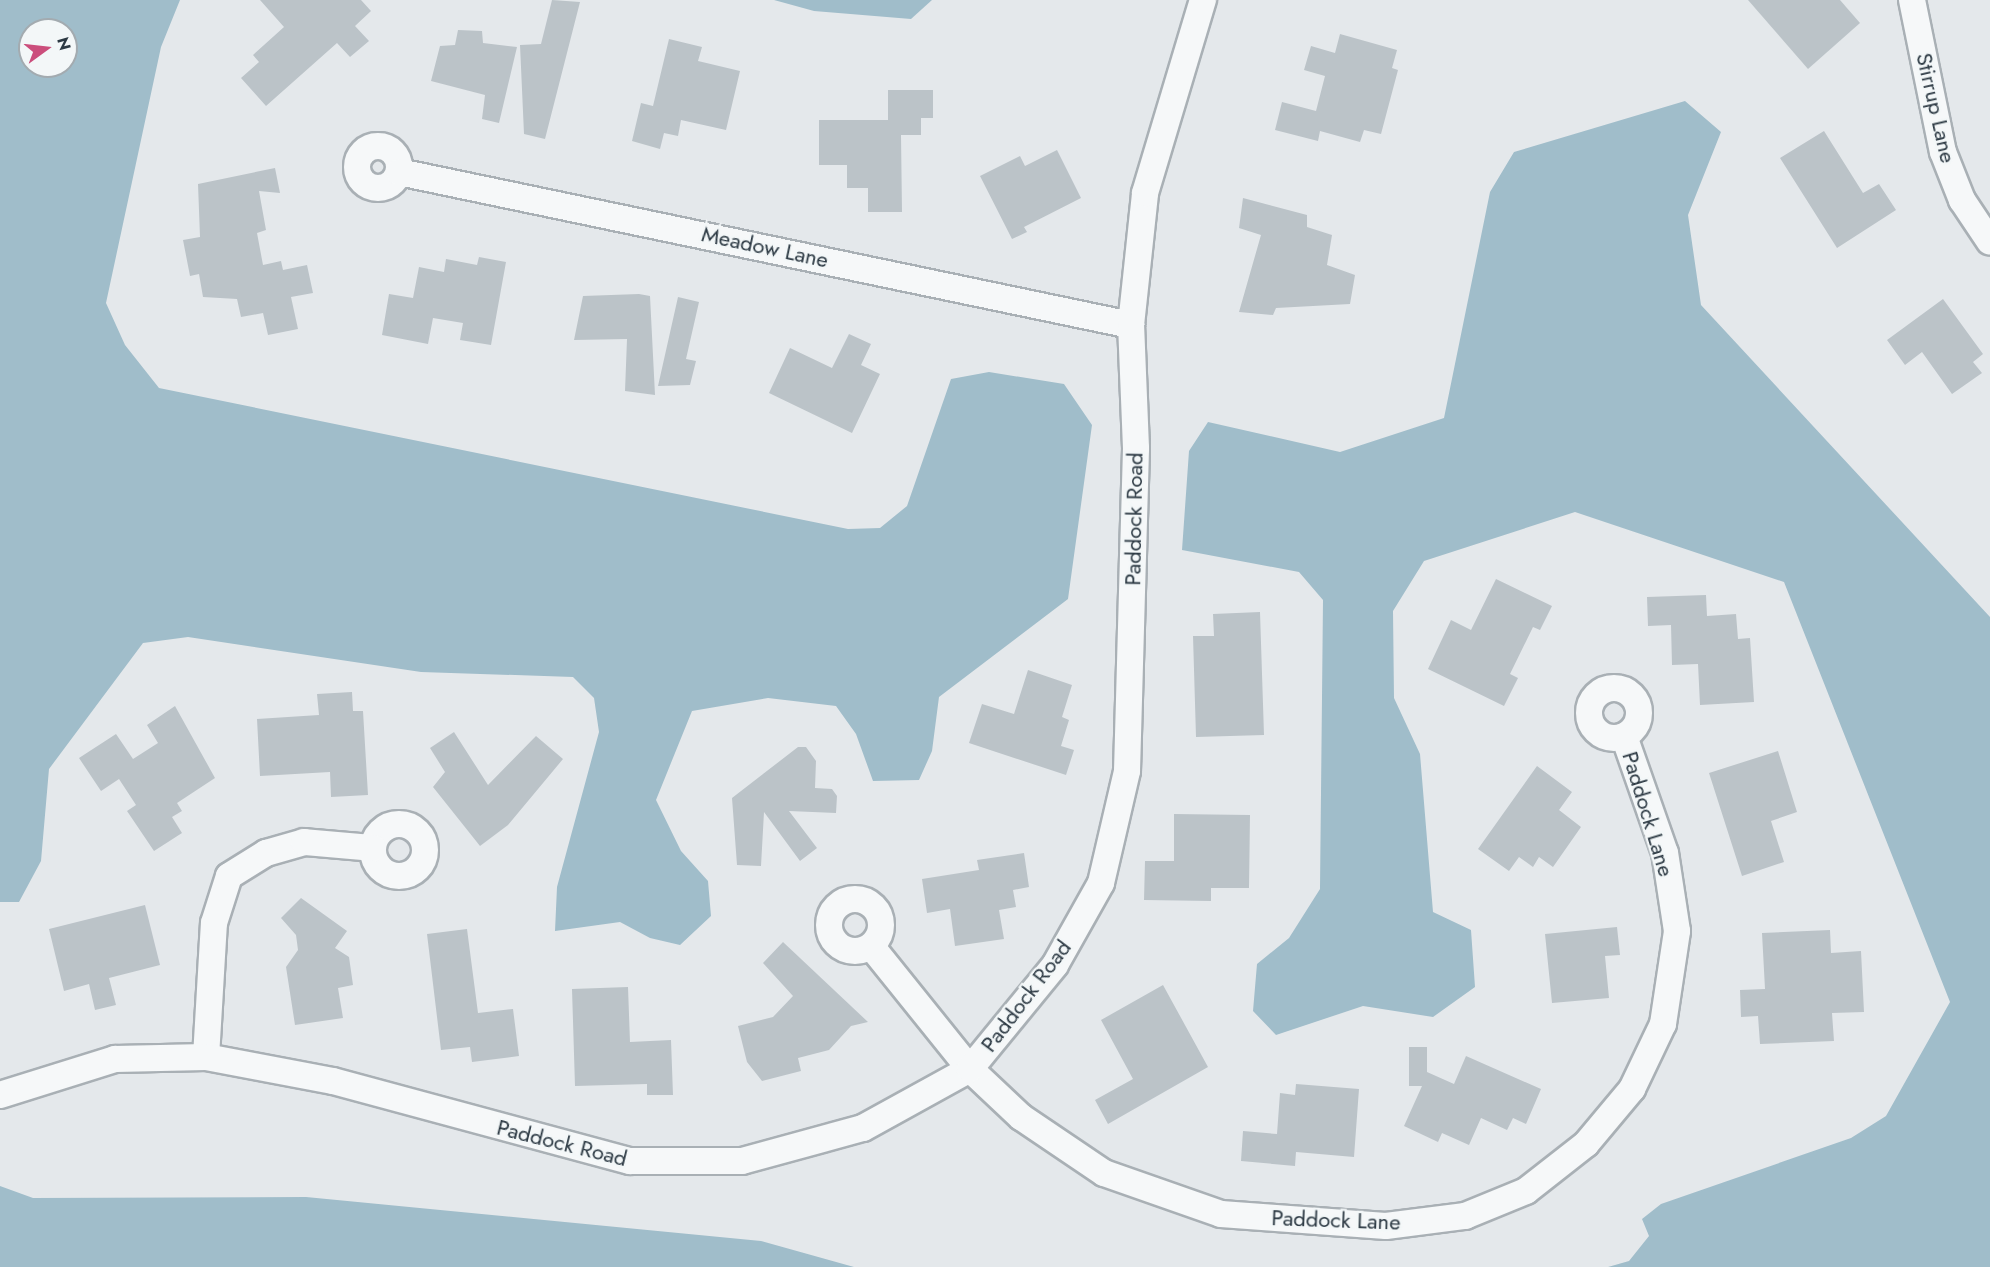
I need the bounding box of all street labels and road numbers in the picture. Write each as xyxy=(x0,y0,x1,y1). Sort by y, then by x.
street label: Stirrup Lane xyxy=(1911,50,1961,166)
street label: Meadow Lane xyxy=(699,221,831,273)
street label: Paddock Road xyxy=(1120,452,1148,586)
street label: Paddock Lane xyxy=(1616,748,1680,880)
street label: Paddock Road xyxy=(975,935,1077,1057)
street label: Paddock Road xyxy=(494,1114,630,1172)
street label: Paddock Lane xyxy=(1271,1205,1401,1235)

